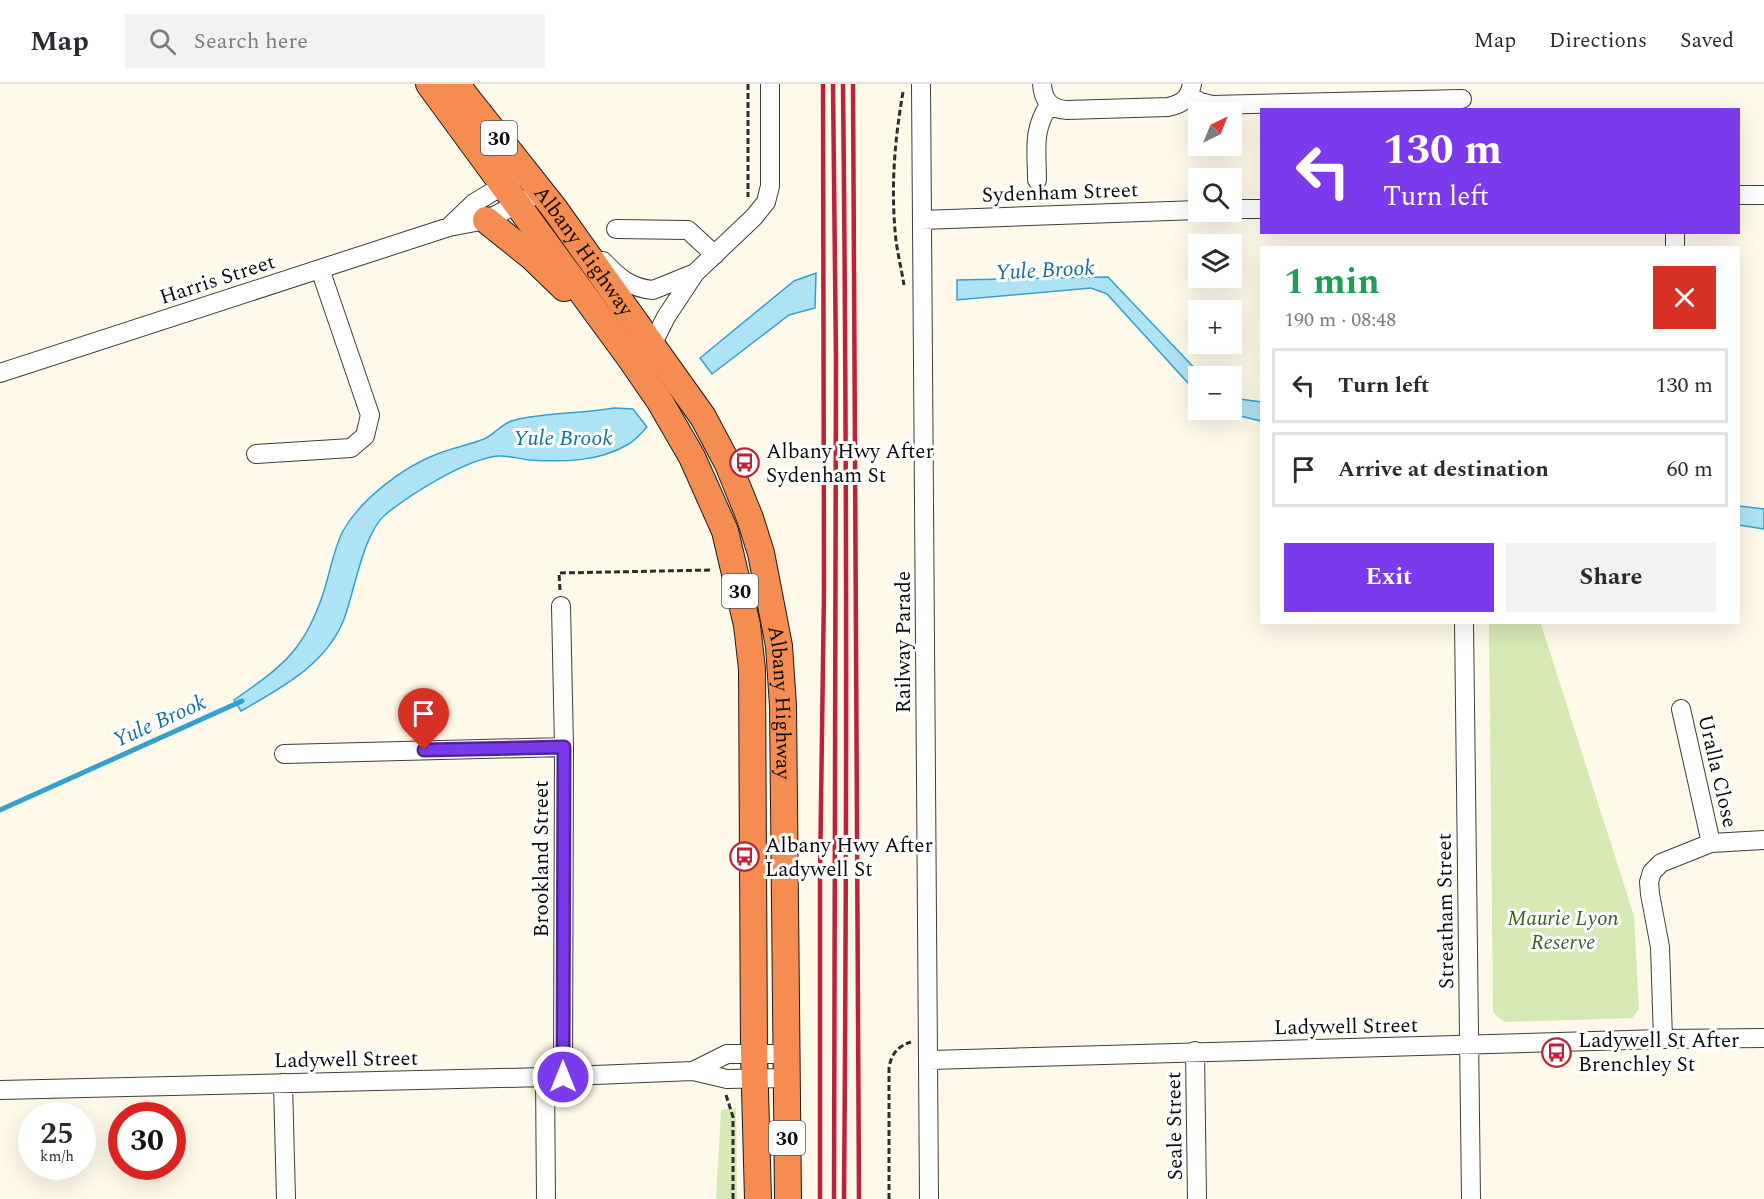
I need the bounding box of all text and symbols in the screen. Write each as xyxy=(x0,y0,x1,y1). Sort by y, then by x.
search box xyxy=(125,14,545,68)
text: Map xyxy=(30,20,89,63)
icon: search xyxy=(146,25,179,58)
text: Search here xyxy=(194,25,308,58)
text: Map xyxy=(1474,25,1516,57)
text: Directions xyxy=(1549,25,1647,57)
text: Saved xyxy=(1680,25,1734,57)
north arrow xyxy=(1188,102,1242,156)
map controls xyxy=(1188,102,1242,420)
text: 130 m xyxy=(1383,119,1502,182)
road number: 30 xyxy=(481,121,517,155)
icon: left xyxy=(1284,132,1362,210)
button: search xyxy=(1188,168,1242,222)
street label: Sydenham Street xyxy=(981,174,1139,212)
text: Turn left xyxy=(1383,176,1489,218)
street label: Albany Highway xyxy=(525,179,642,324)
button: layers xyxy=(1188,234,1242,288)
street label: Harris Street xyxy=(155,246,279,314)
water label: Yule Brook xyxy=(995,251,1096,290)
text: 1 min xyxy=(1284,255,1380,310)
button: close xyxy=(1653,266,1716,329)
button: + xyxy=(1188,300,1242,354)
text: 190 m · 08:48 xyxy=(1284,305,1396,335)
button: − xyxy=(1188,366,1242,420)
icon: left xyxy=(1287,369,1320,402)
text: Turn left xyxy=(1338,369,1430,402)
text: 130 m xyxy=(1656,369,1713,402)
water label: Yule Brook xyxy=(513,422,613,455)
place label: Albany Hwy After Sydenham St xyxy=(766,436,934,492)
bus stop icon: Albany Hwy After Sydenham St xyxy=(729,447,761,479)
icon: arrive xyxy=(1287,453,1320,486)
text: Arrive at destination xyxy=(1338,453,1549,486)
text: 60 m xyxy=(1667,453,1713,486)
button: Exit xyxy=(1284,543,1494,612)
button: Share xyxy=(1506,543,1716,612)
street label: Railway Parade xyxy=(888,571,920,713)
road number: 30 xyxy=(722,574,758,608)
street label: Albany Highway xyxy=(758,623,799,780)
water label: Yule Brook xyxy=(108,686,212,757)
pin xyxy=(398,688,449,750)
icon: arrive xyxy=(407,697,440,730)
street label: Uralla Close xyxy=(1688,712,1746,831)
street label: Brookland Street xyxy=(526,780,558,938)
place label: Albany Hwy After Ladywell St xyxy=(765,830,933,886)
street label: Streatham Street xyxy=(1429,833,1463,989)
bus stop icon: Albany Hwy After Ladywell St xyxy=(728,841,760,873)
park label: Maurie Lyon Reserve xyxy=(1507,903,1619,959)
street label: Ladywell Street xyxy=(1274,1010,1418,1044)
place label: Ladywell St After Brenchley St xyxy=(1578,1025,1739,1081)
bus stop icon: Ladywell St After Brenchley St xyxy=(1541,1036,1573,1068)
street label: Ladywell Street xyxy=(274,1043,418,1077)
position arrow xyxy=(531,1045,595,1109)
street label: Seale Street xyxy=(1158,1071,1192,1181)
speed limit sign: 30 xyxy=(108,1102,186,1180)
text: 25 xyxy=(40,1111,74,1157)
road number: 30 xyxy=(769,1121,805,1155)
text: km/h xyxy=(40,1145,74,1168)

